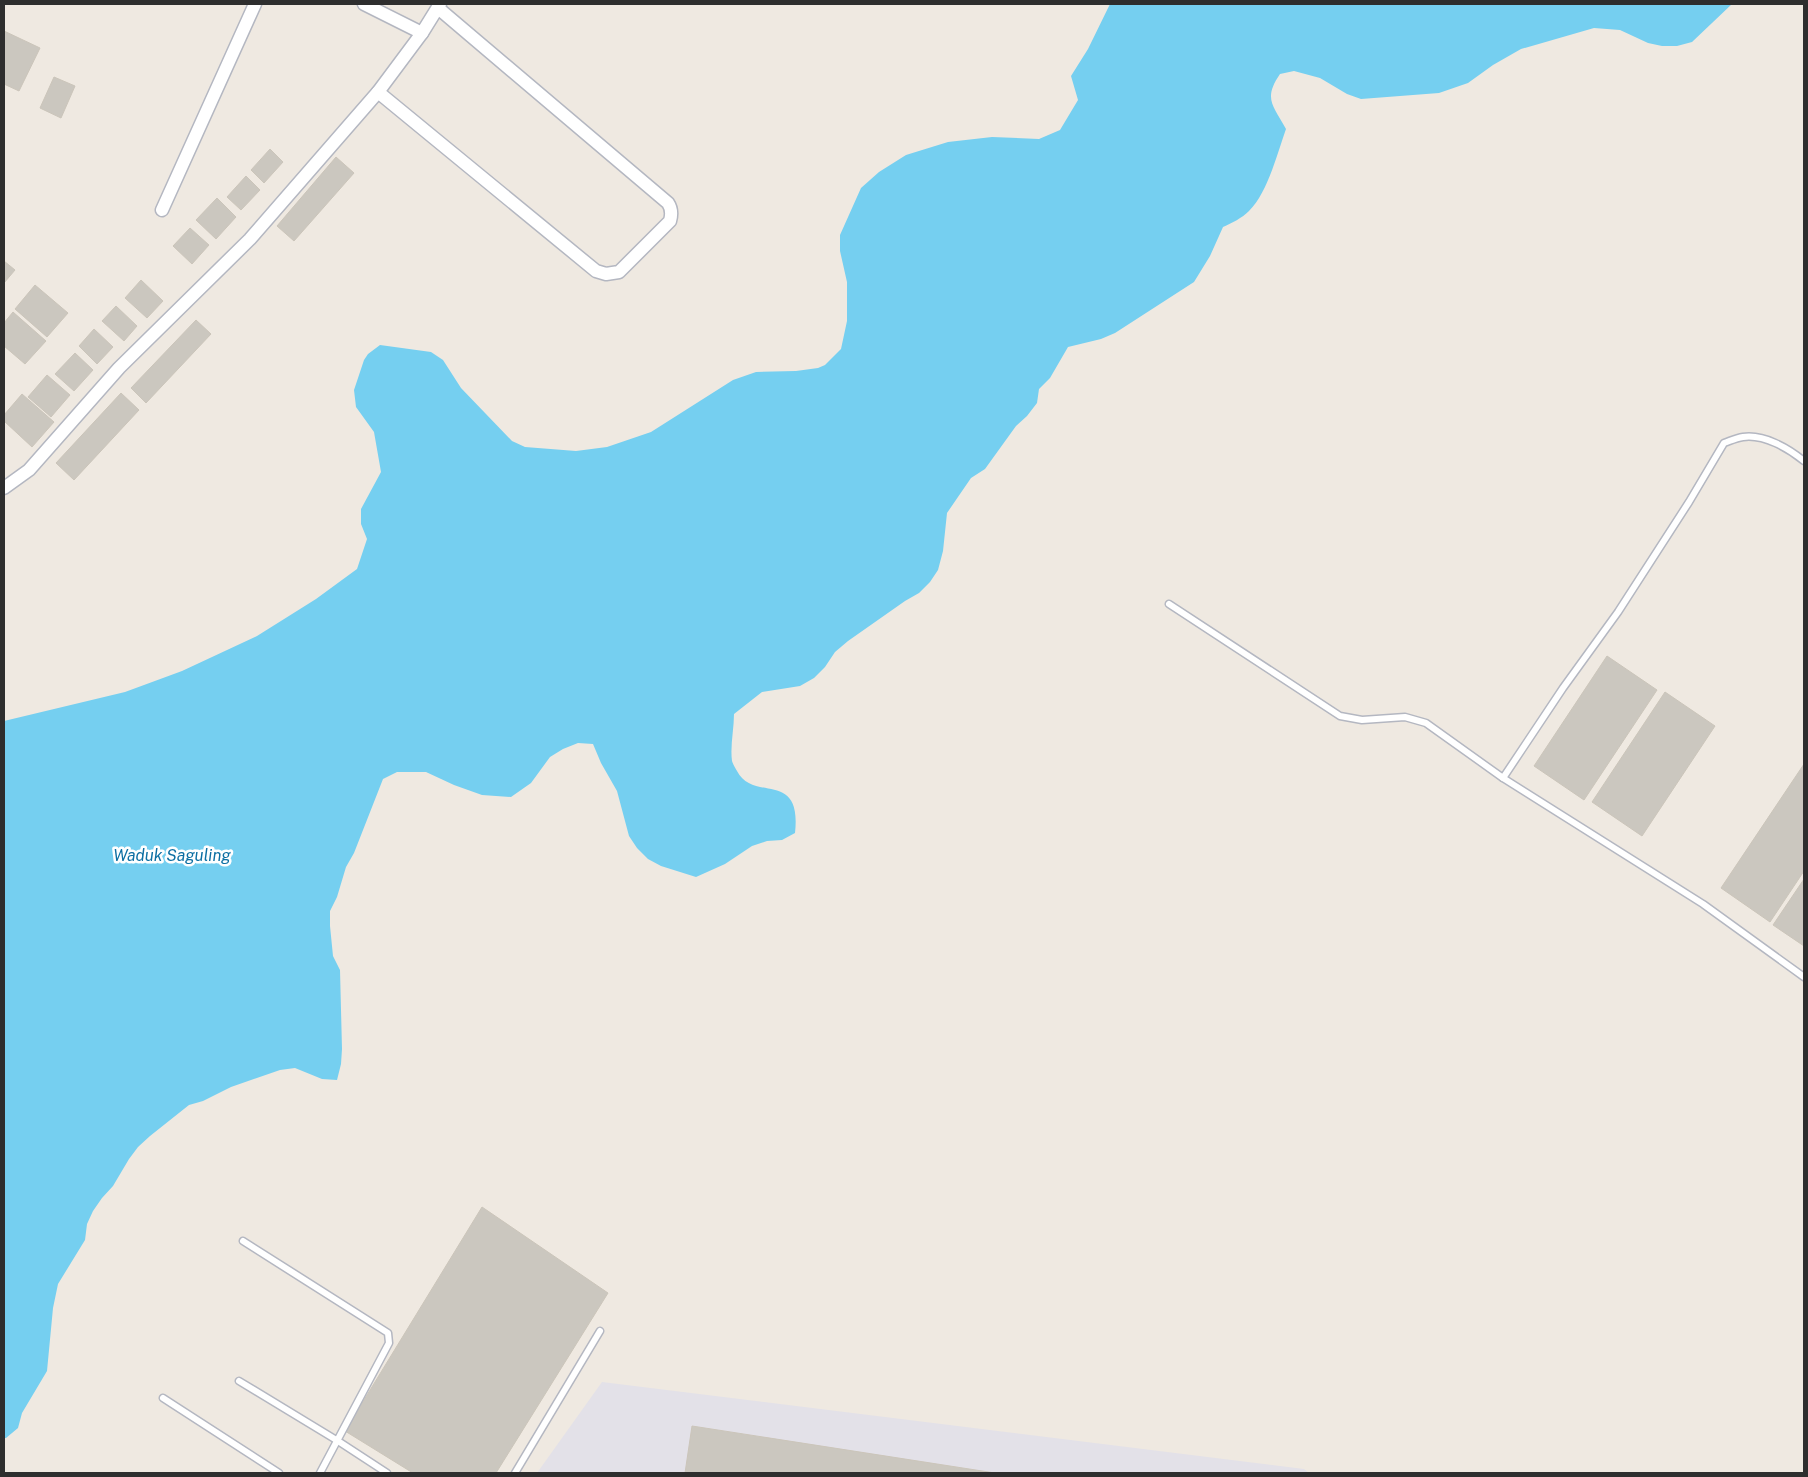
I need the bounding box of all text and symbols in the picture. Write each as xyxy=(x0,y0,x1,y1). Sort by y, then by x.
water label: Waduk Saguling xyxy=(113,846,231,865)

